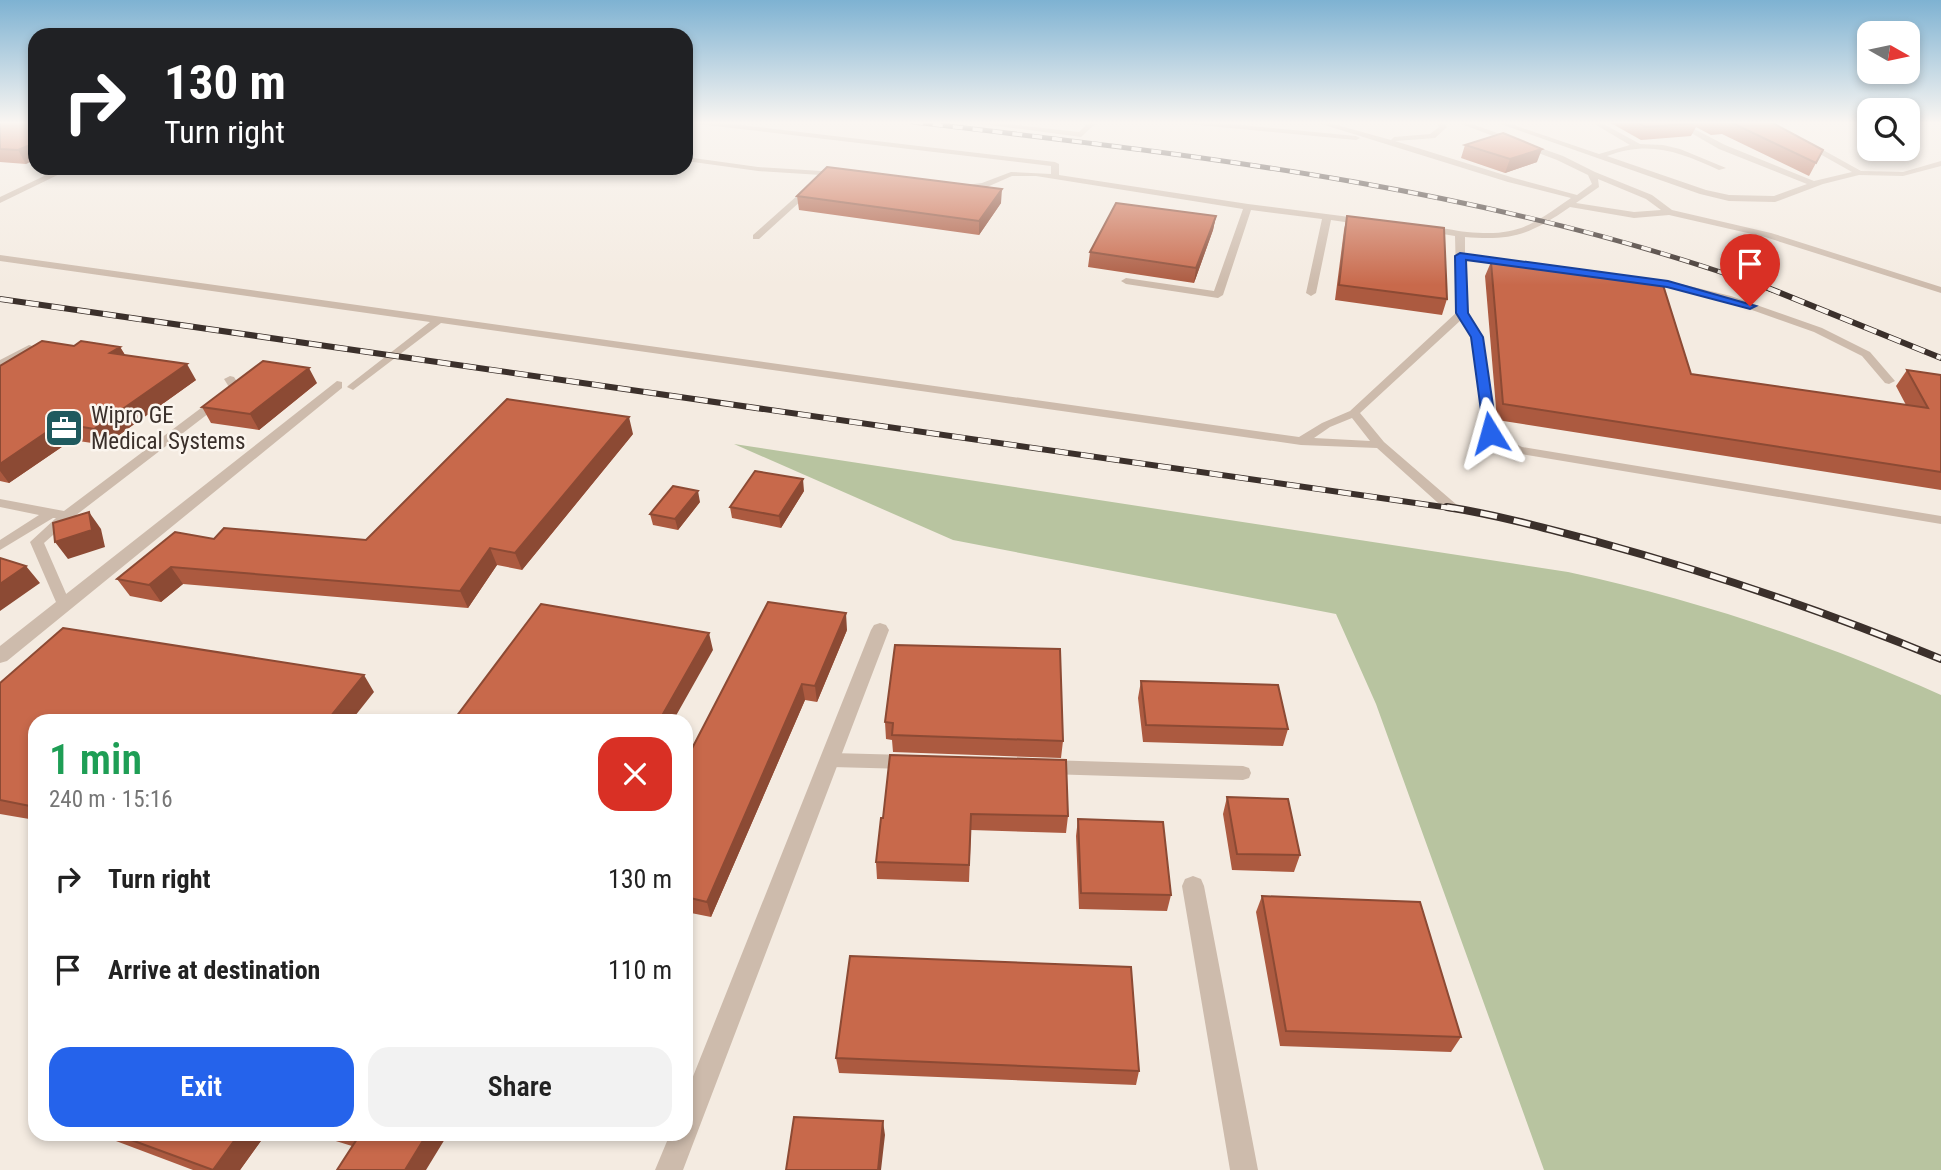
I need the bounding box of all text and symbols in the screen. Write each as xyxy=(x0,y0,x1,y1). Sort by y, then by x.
north arrow xyxy=(1857,21,1920,84)
map controls xyxy=(1857,21,1920,161)
text: 130 m xyxy=(164,54,286,111)
icon: right xyxy=(49,56,140,147)
button: search xyxy=(1857,98,1920,161)
text: Turn right xyxy=(164,113,285,151)
pin xyxy=(1720,234,1780,306)
icon: arrive xyxy=(1731,245,1769,283)
position arrow xyxy=(1453,396,1527,470)
place label: Wipro GE Medical Systems xyxy=(91,402,245,455)
office icon: Wipro GE Medical Systems xyxy=(43,407,85,449)
text: 1 min xyxy=(49,735,142,784)
button: close xyxy=(598,737,672,811)
text: 240 m · 15:16 xyxy=(49,786,173,813)
icon: right xyxy=(49,860,87,898)
text: Turn right xyxy=(108,864,210,894)
text: 130 m xyxy=(608,864,672,894)
icon: arrive xyxy=(49,951,87,989)
text: Arrive at destination xyxy=(108,955,320,985)
text: 110 m xyxy=(608,955,672,985)
button: Exit xyxy=(49,1047,354,1127)
button: Share xyxy=(368,1047,672,1127)

